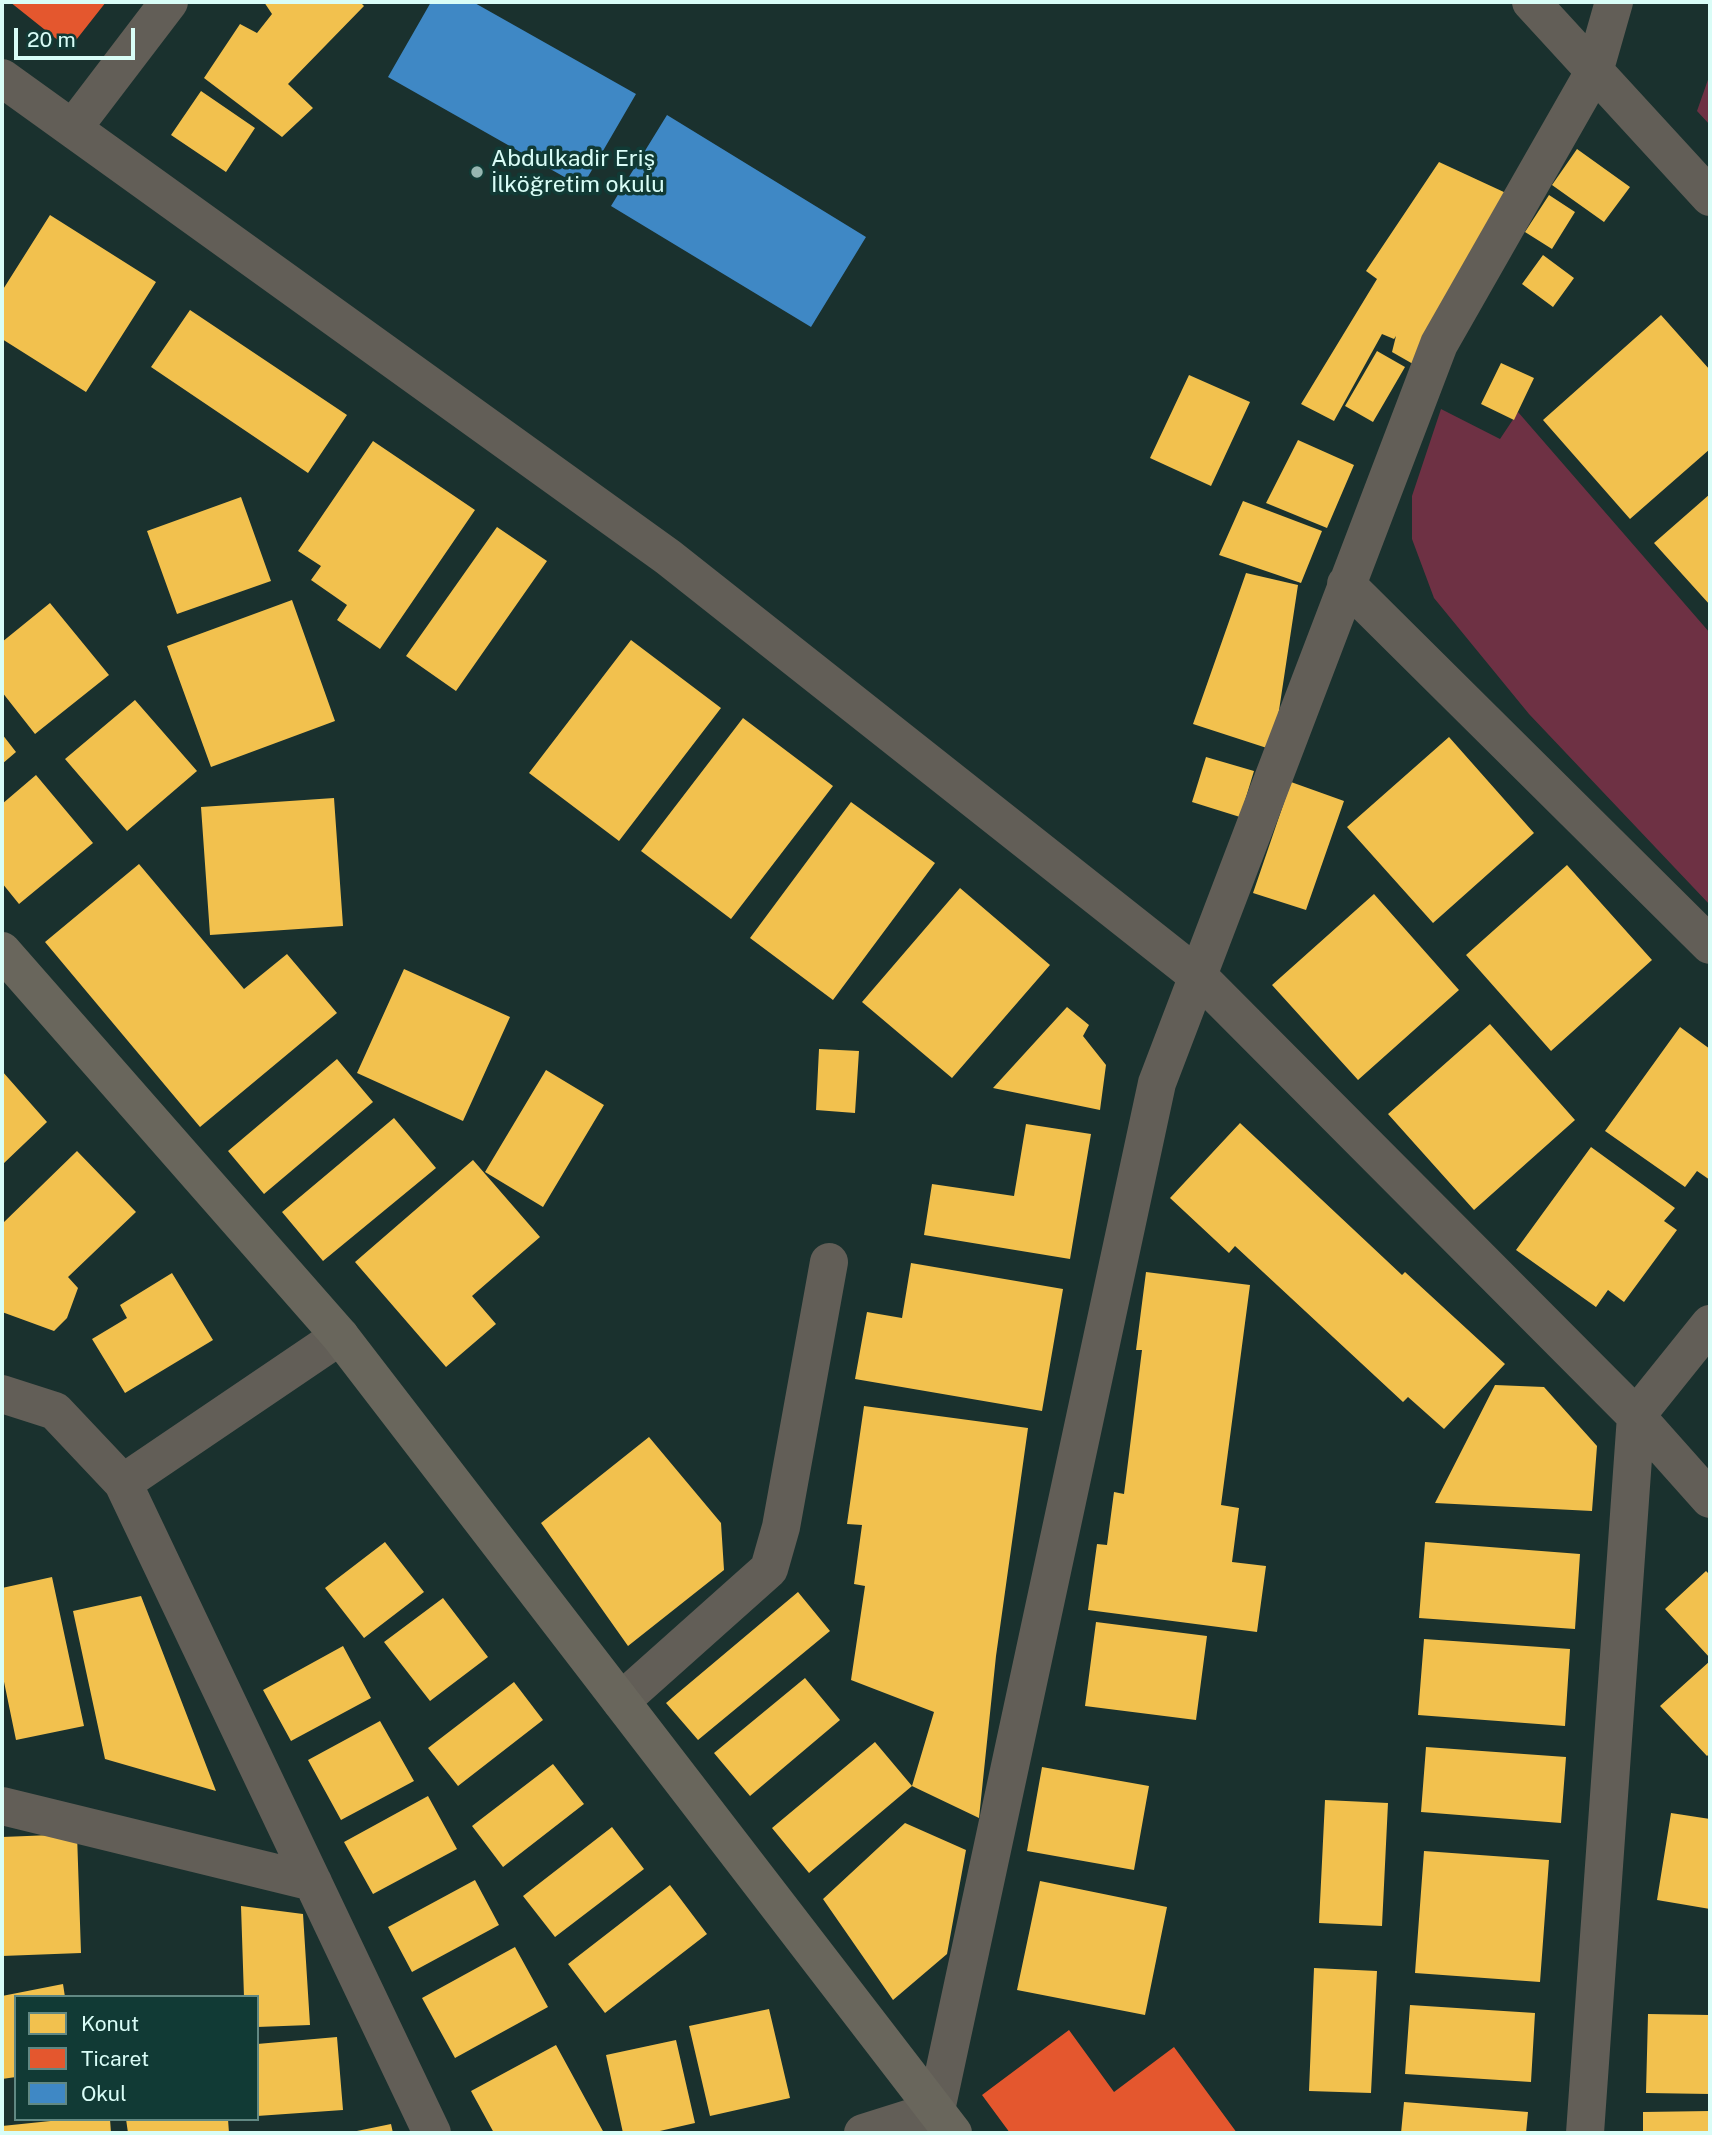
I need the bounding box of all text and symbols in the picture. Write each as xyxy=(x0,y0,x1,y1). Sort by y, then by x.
scale bar xyxy=(18,14,138,58)
text: 20 m xyxy=(27,27,76,52)
place label: Abdulkadir Eriş İlköğretim okulu xyxy=(491,145,665,199)
marker: Abdulkadir Eriş İlköğretim okulu xyxy=(469,164,485,180)
legend xyxy=(14,1995,259,2121)
text: Konut xyxy=(81,2011,139,2036)
text: Ticaret xyxy=(81,2046,149,2071)
text: Okul xyxy=(81,2081,127,2106)

